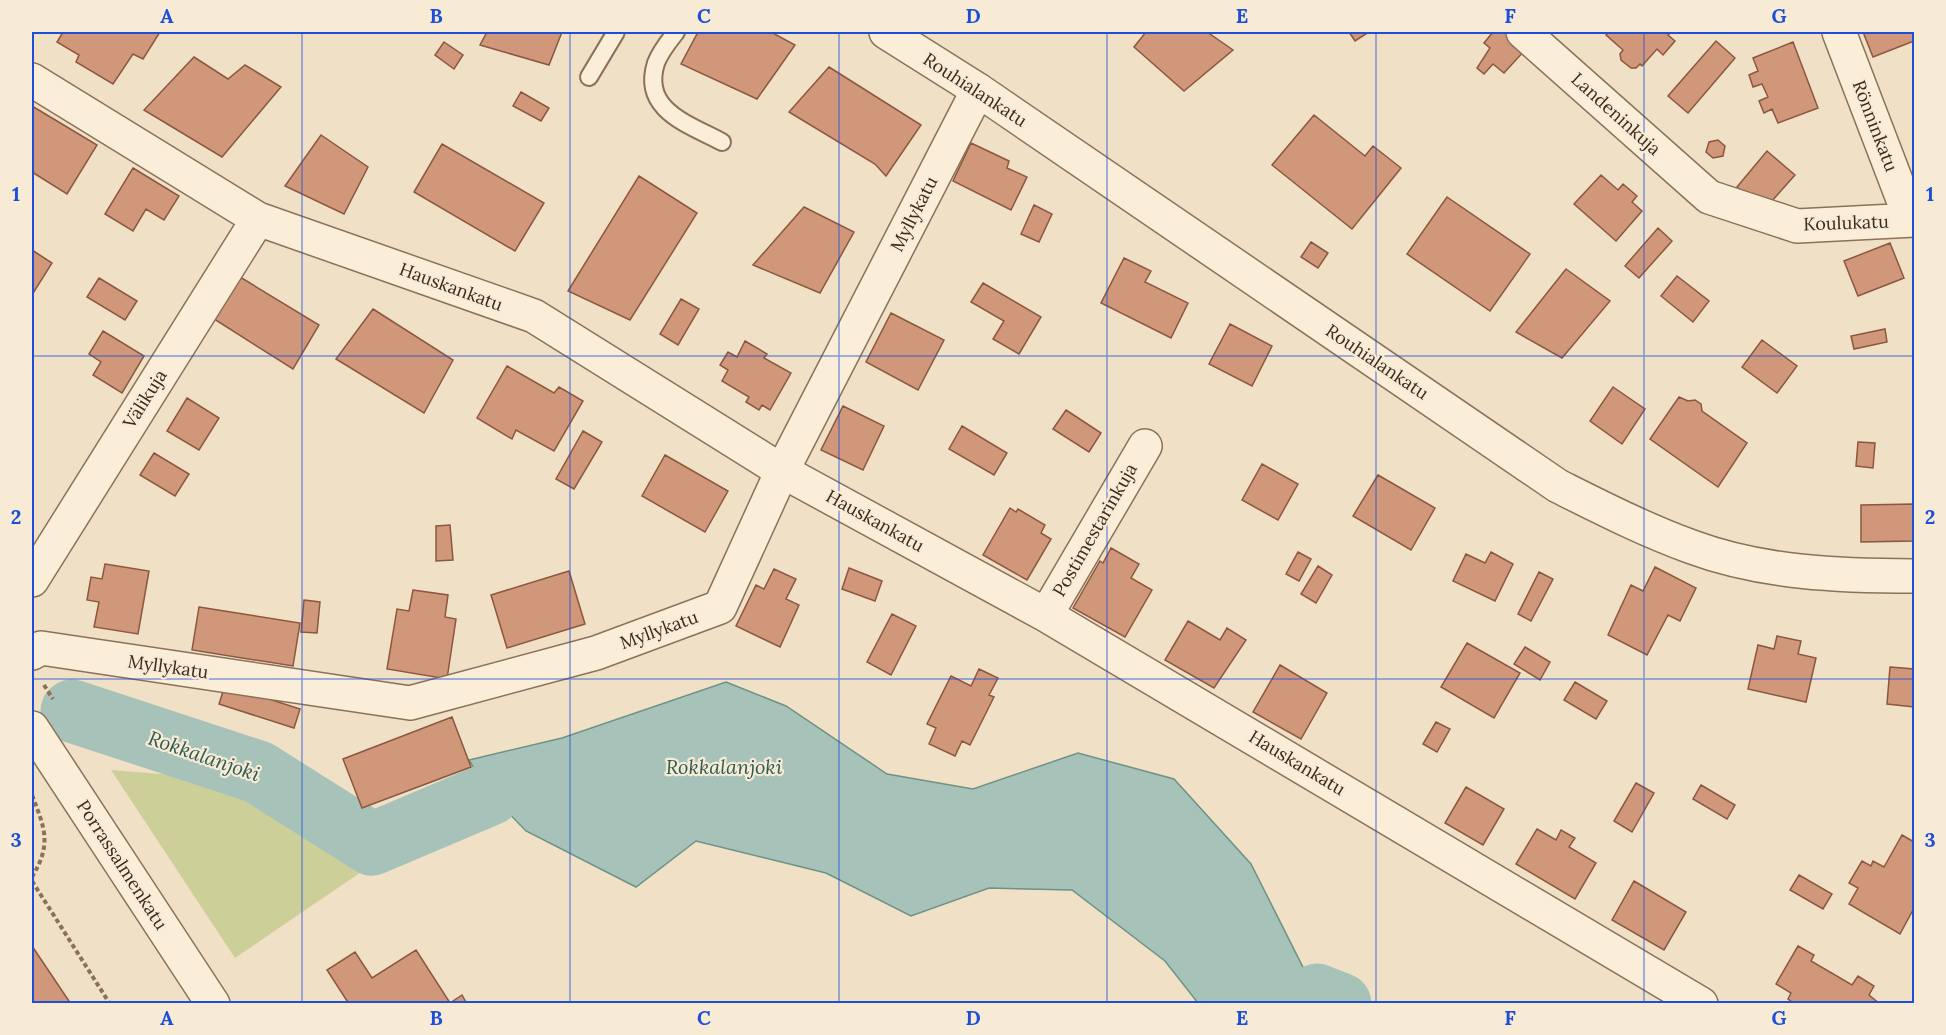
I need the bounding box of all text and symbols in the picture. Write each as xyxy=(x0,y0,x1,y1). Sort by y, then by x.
text: A xyxy=(160,3,174,28)
text: B xyxy=(429,3,443,28)
text: C xyxy=(697,3,711,28)
text: D xyxy=(965,3,981,28)
text: E xyxy=(1236,3,1248,28)
text: F xyxy=(1504,3,1516,28)
text: G xyxy=(1771,3,1787,28)
street label: Rouhialankatu xyxy=(919,47,1032,132)
street label: Landeninkuja xyxy=(1567,67,1666,160)
street label: Rönninkatu xyxy=(1848,77,1904,175)
street label: Myllykatu xyxy=(885,172,942,255)
text: 1 xyxy=(12,181,20,206)
text: 1 xyxy=(1926,181,1934,206)
street label: Koulukatu xyxy=(1803,210,1889,235)
street label: Hauskankatu xyxy=(396,257,506,316)
street label: Rouhialankatu xyxy=(1321,319,1433,405)
street label: Välikuja xyxy=(117,365,172,433)
street label: Postimestarinkuja xyxy=(1047,459,1142,601)
street label: Hauskankatu xyxy=(822,484,929,557)
text: 2 xyxy=(11,504,21,529)
text: 2 xyxy=(1925,504,1935,529)
street label: Myllykatu xyxy=(617,605,701,654)
street label: Myllykatu xyxy=(126,649,210,684)
water label: Rokkalanjoki xyxy=(145,725,264,786)
street label: Hauskankatu xyxy=(1245,725,1350,801)
water label: Rokkalanjoki xyxy=(666,754,783,779)
street label: Porrassalmenkatu xyxy=(72,795,173,934)
text: 3 xyxy=(10,827,22,852)
text: 3 xyxy=(1924,827,1936,852)
text: A xyxy=(160,1005,174,1030)
text: B xyxy=(429,1005,443,1030)
text: C xyxy=(697,1005,711,1030)
text: D xyxy=(965,1005,981,1030)
text: E xyxy=(1236,1005,1248,1030)
text: F xyxy=(1504,1005,1516,1030)
text: G xyxy=(1771,1005,1787,1030)

